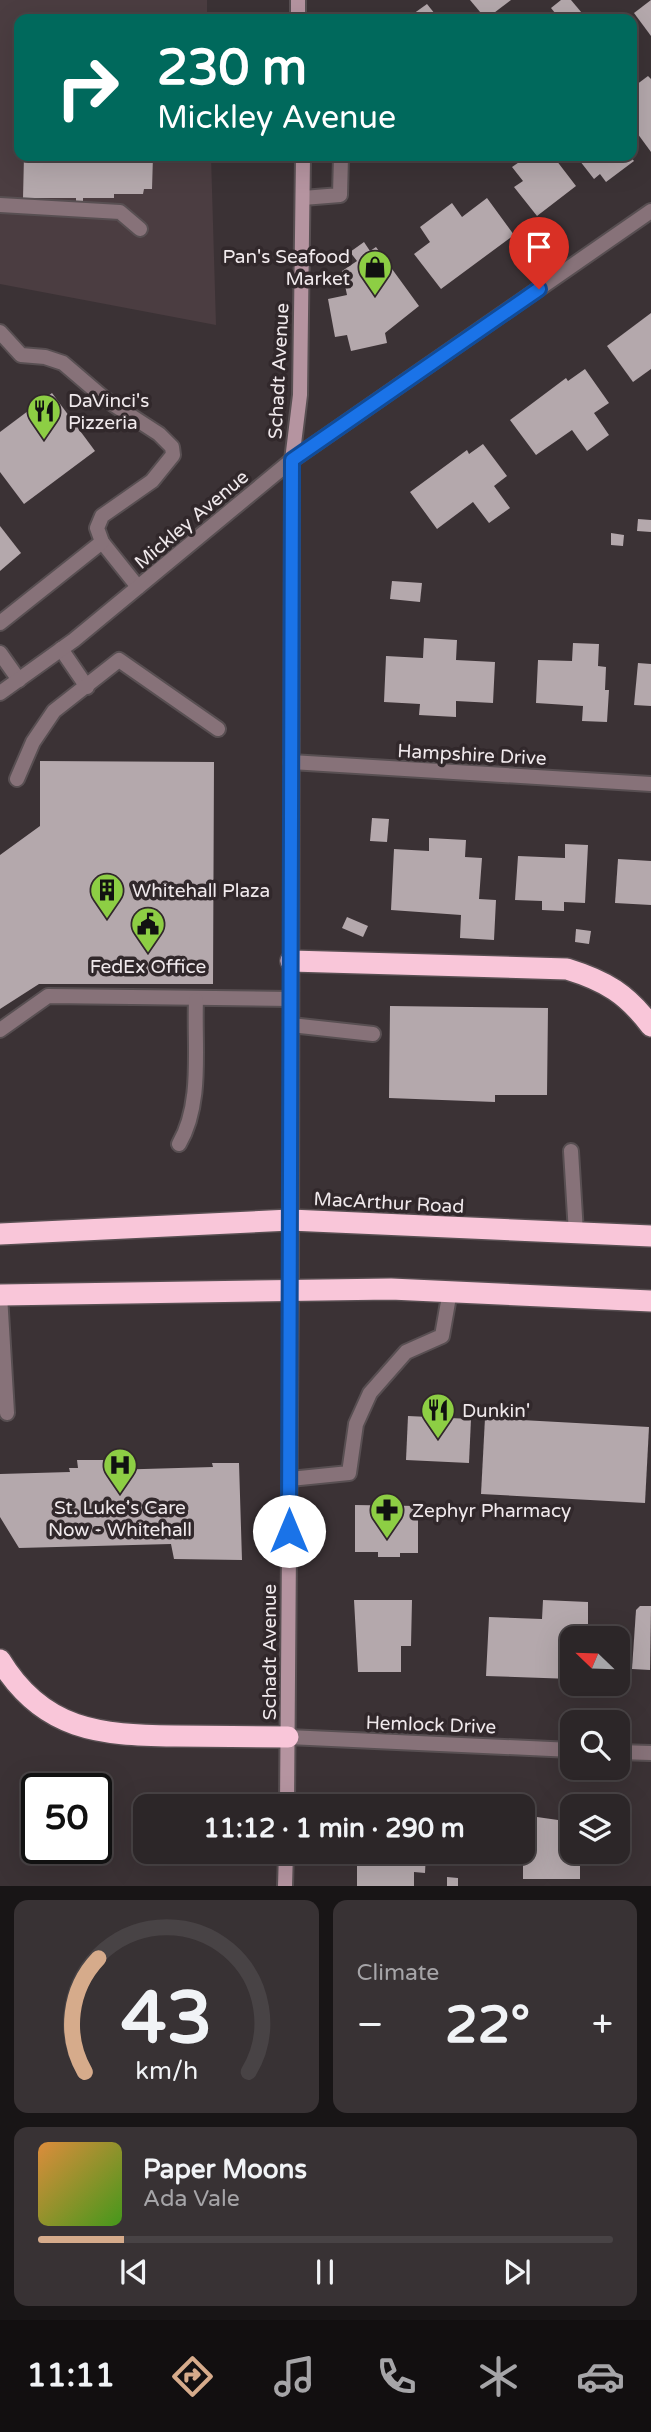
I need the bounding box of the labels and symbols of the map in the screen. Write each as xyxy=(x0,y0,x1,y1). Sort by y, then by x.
pin xyxy=(509,217,569,289)
place label: Pan's Seafood Market xyxy=(223,246,350,290)
shop icon: Pan's Seafood Market xyxy=(356,248,394,297)
street label: Schadt Avenue xyxy=(264,302,294,440)
place label: DaVinci's Pizzeria xyxy=(68,390,149,434)
restaurant icon: DaVinci's Pizzeria xyxy=(25,392,63,441)
street label: Mickley Avenue xyxy=(130,466,253,574)
street label: Hampshire Drive xyxy=(397,740,547,770)
building icon: Whitehall Plaza xyxy=(88,871,126,920)
place label: Whitehall Plaza xyxy=(132,880,270,902)
public building icon: FedEx Office xyxy=(129,905,167,954)
place label: FedEx Office xyxy=(90,956,206,978)
street label: MacArthur Road xyxy=(313,1188,465,1218)
restaurant icon: Dunkin' xyxy=(419,1391,457,1440)
place label: Dunkin' xyxy=(462,1400,530,1422)
hospital icon: St. Luke's Care Now - Whitehall xyxy=(101,1446,139,1495)
pharmacy icon: Zephyr Pharmacy xyxy=(368,1491,406,1540)
position arrow xyxy=(252,1494,326,1568)
place label: St. Luke's Care Now - Whitehall xyxy=(48,1497,192,1541)
place label: Zephyr Pharmacy xyxy=(412,1500,571,1522)
street label: Schadt Avenue xyxy=(259,1584,281,1720)
north arrow xyxy=(560,1626,630,1696)
street label: Hemlock Drive xyxy=(365,1712,497,1738)
speed limit sign: 50 xyxy=(21,1773,112,1864)

